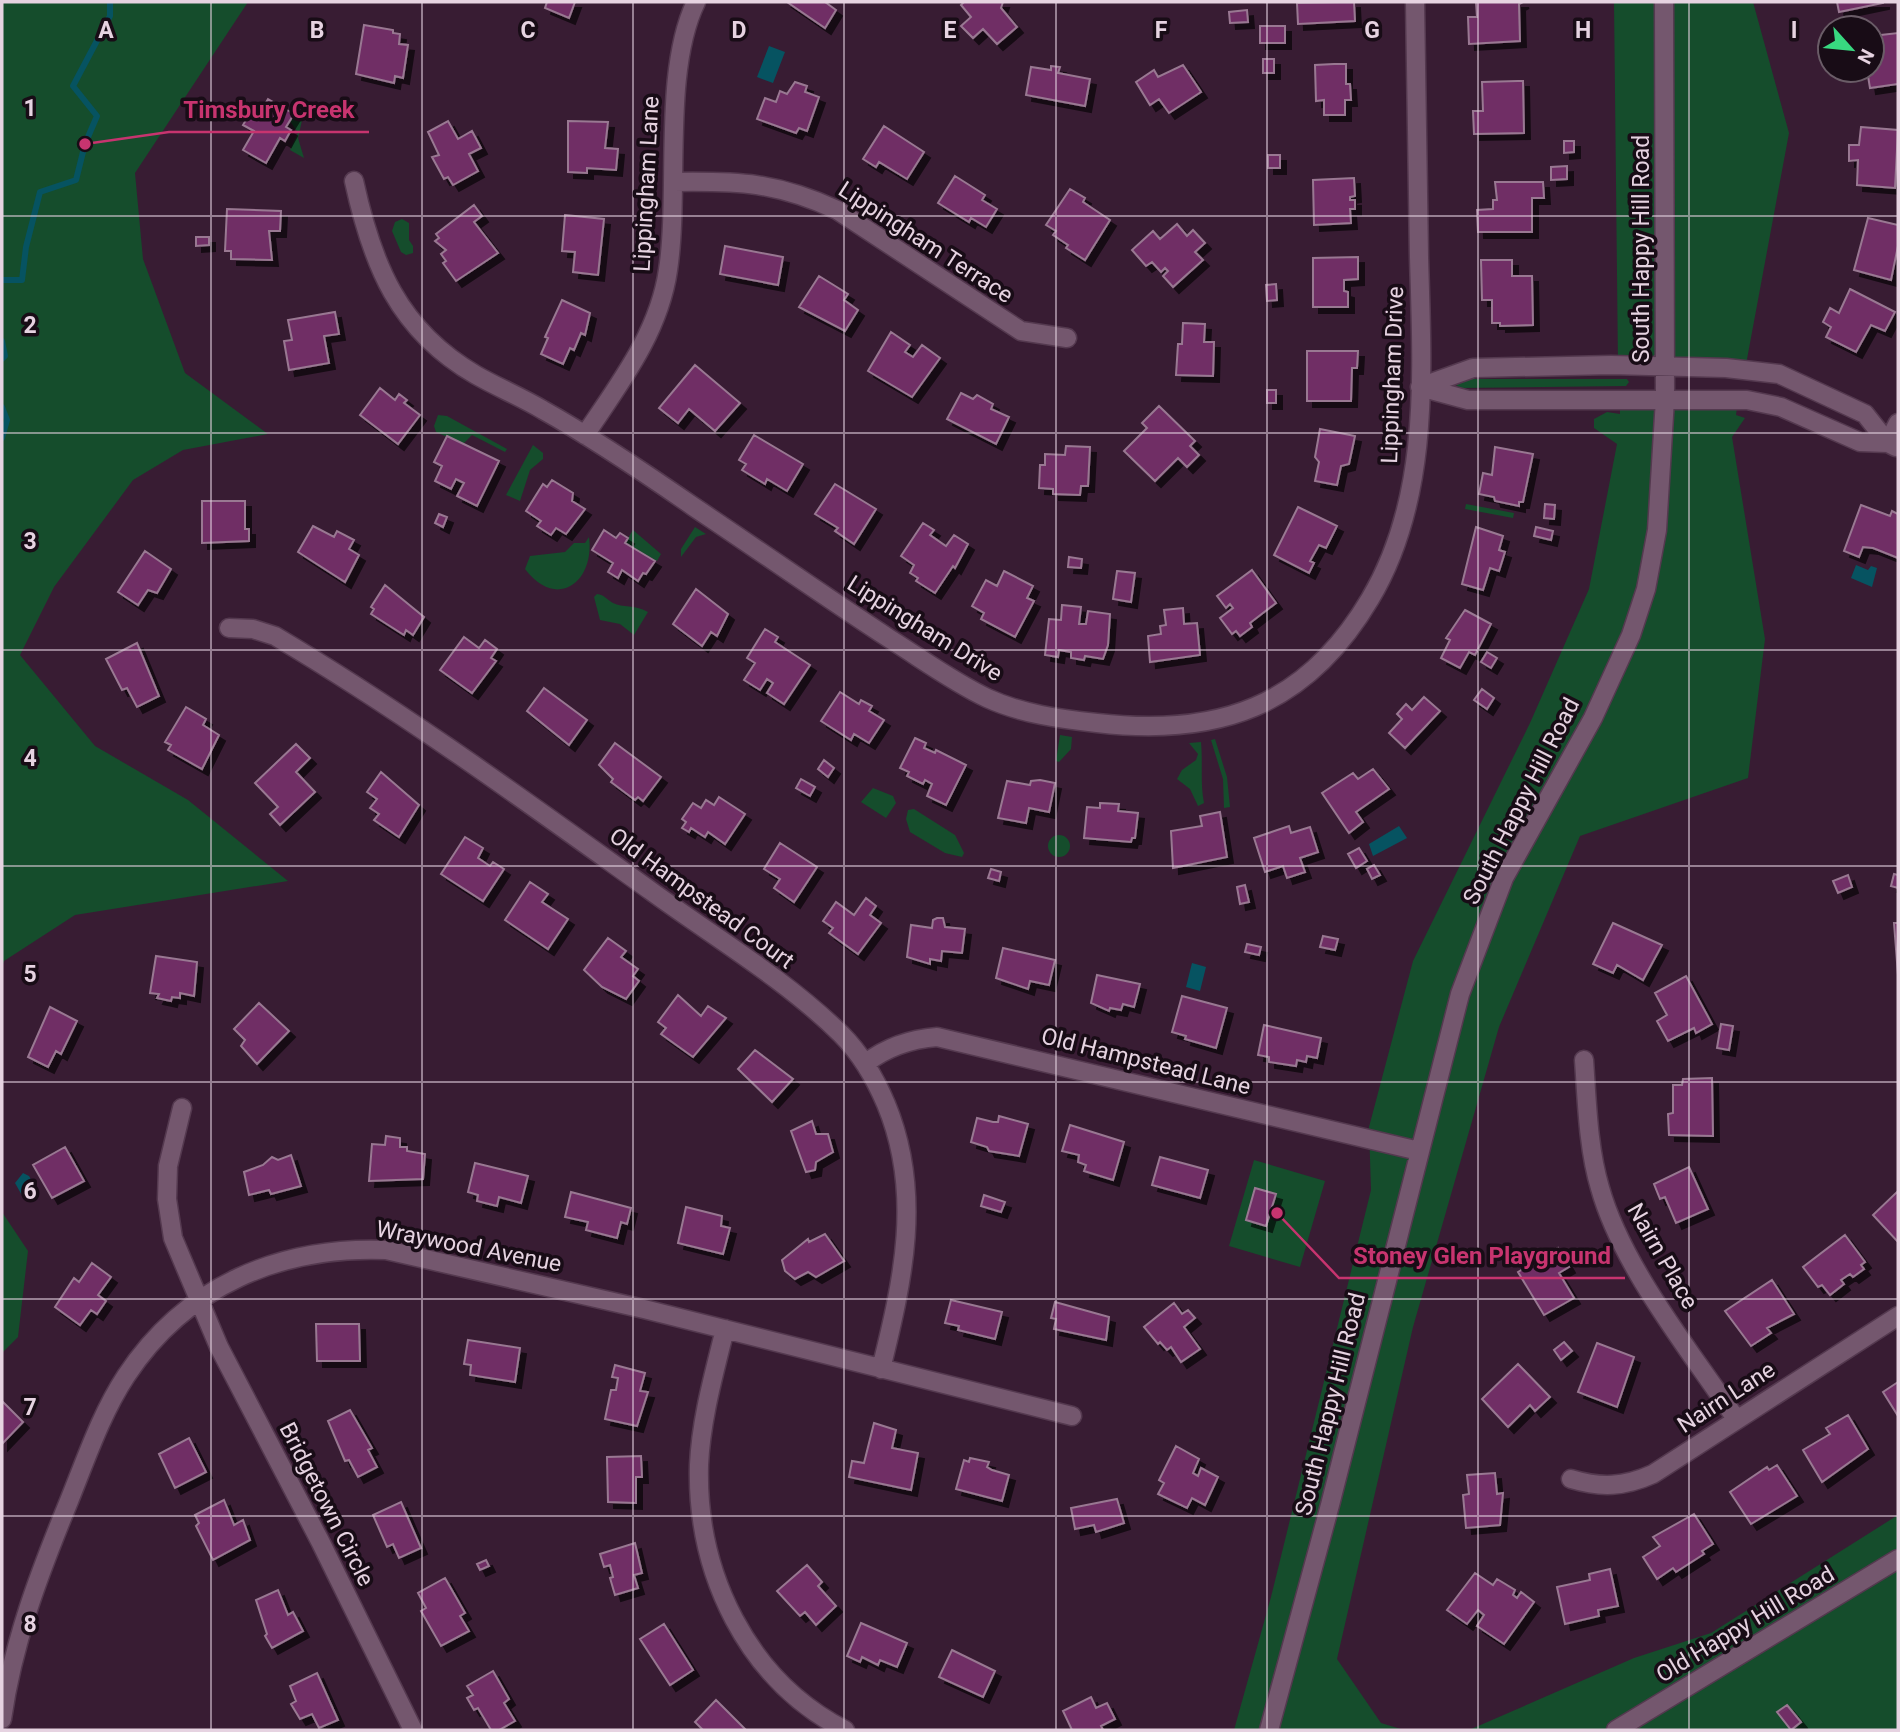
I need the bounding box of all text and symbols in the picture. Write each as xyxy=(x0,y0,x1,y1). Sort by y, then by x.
north arrow xyxy=(1816,14,1886,84)
text: A xyxy=(98,17,114,44)
text: B xyxy=(310,17,324,44)
text: C xyxy=(520,17,536,44)
text: D xyxy=(732,17,746,44)
text: E xyxy=(944,17,957,44)
text: F xyxy=(1155,17,1168,44)
text: G xyxy=(1364,17,1380,44)
text: H xyxy=(1575,17,1591,44)
text: I xyxy=(1791,17,1797,44)
text: N xyxy=(1852,45,1879,68)
callout: Timsbury Creek xyxy=(169,87,369,132)
text: 1 xyxy=(23,95,37,122)
text: Timsbury Creek xyxy=(183,96,356,124)
street label: Lippingham Lane xyxy=(628,96,665,273)
street label: South Happy Hill Road xyxy=(1628,135,1655,363)
street label: Lippingham Terrace xyxy=(834,176,1018,309)
street label: Lippingham Drive xyxy=(1376,286,1409,464)
text: 2 xyxy=(23,312,37,339)
text: 3 xyxy=(23,528,37,555)
street label: Lippingham Drive xyxy=(842,570,1007,687)
street label: South Happy Hill Road xyxy=(1458,693,1585,909)
text: 4 xyxy=(23,745,37,772)
street label: Old Hampstead Court xyxy=(604,822,799,974)
text: 5 xyxy=(23,961,37,988)
street label: Old Hampstead Lane xyxy=(1038,1022,1253,1101)
text: 6 xyxy=(23,1178,37,1205)
street label: Nairn Place xyxy=(1621,1199,1704,1314)
street label: Wraywood Avenue xyxy=(374,1215,564,1278)
callout: Stoney Glen Playground xyxy=(1339,1233,1625,1278)
text: Stoney Glen Playground xyxy=(1353,1242,1611,1270)
street label: South Happy Hill Road xyxy=(1290,1290,1371,1518)
street label: Nairn Lane xyxy=(1673,1356,1780,1439)
text: 7 xyxy=(23,1394,37,1421)
street label: Bridgetown Circle xyxy=(274,1418,379,1590)
street label: Old Happy Hill Road xyxy=(1651,1561,1839,1688)
text: 8 xyxy=(23,1611,37,1638)

